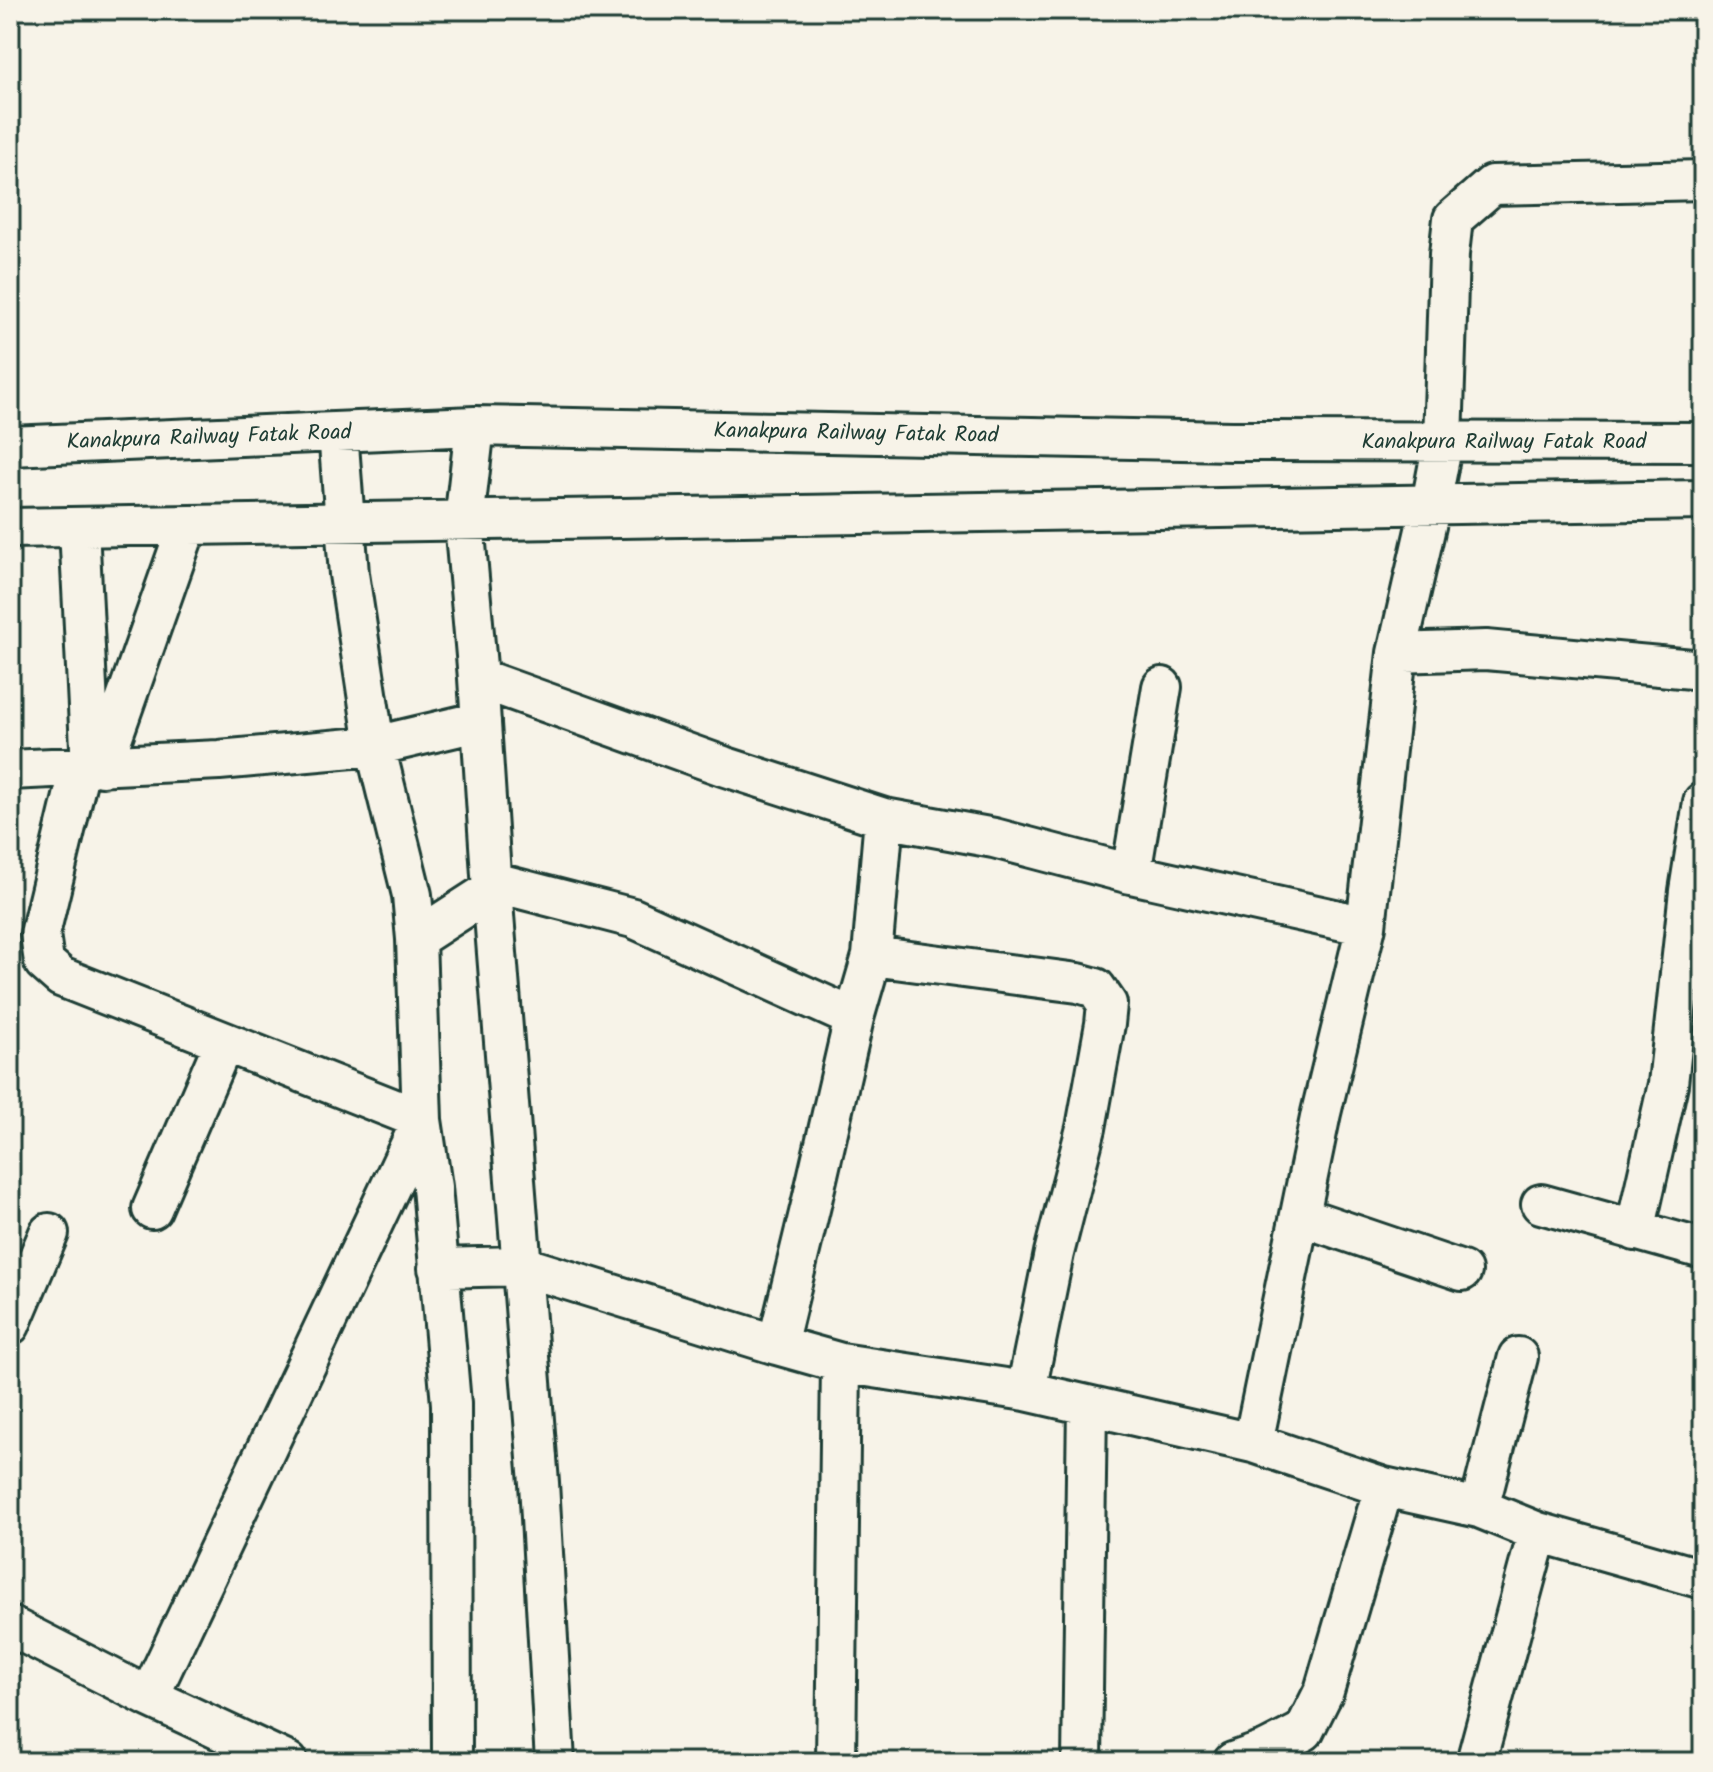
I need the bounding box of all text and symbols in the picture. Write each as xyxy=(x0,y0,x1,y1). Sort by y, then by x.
street label: Kanakpura Railway Fatak Road xyxy=(713,414,1000,454)
street label: Kanakpura Railway Fatak Road xyxy=(66,415,353,460)
street label: Kanakpura Railway Fatak Road xyxy=(1361,425,1648,460)

